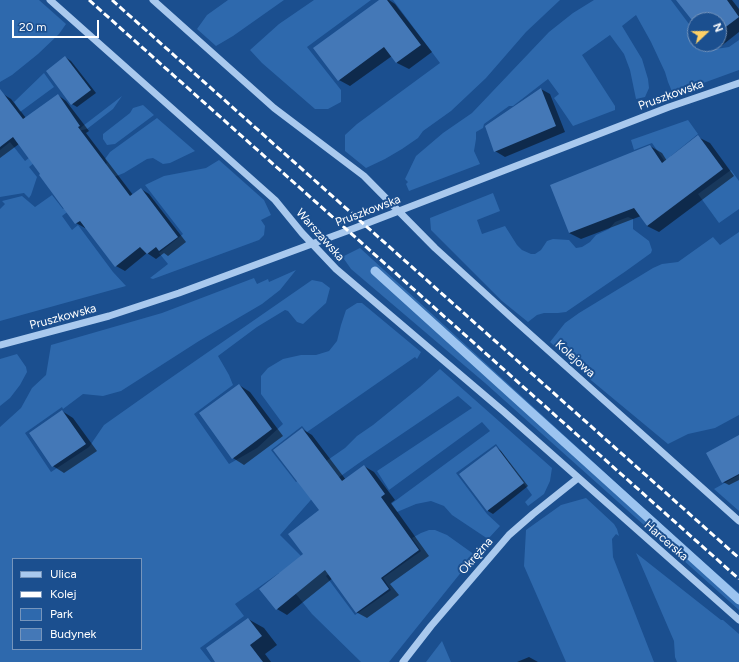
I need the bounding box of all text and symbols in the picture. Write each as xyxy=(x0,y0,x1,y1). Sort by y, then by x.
scale bar xyxy=(14,12,101,38)
north arrow xyxy=(687,12,727,52)
text: 20 m xyxy=(19,20,47,34)
text: N xyxy=(710,21,725,34)
street label: Pruszkowska xyxy=(636,77,706,113)
street label: Pruszkowska xyxy=(333,192,403,230)
street label: Warszawska xyxy=(293,206,347,264)
street label: Pruszkowska xyxy=(28,301,98,333)
street label: Kolejowa xyxy=(552,337,598,381)
street label: Harcerska xyxy=(641,518,691,564)
street label: Okrężna xyxy=(456,534,496,578)
legend xyxy=(12,558,142,650)
text: Ulica xyxy=(50,567,77,581)
text: Kolej xyxy=(50,587,77,601)
text: Park xyxy=(50,607,73,621)
text: Budynek xyxy=(50,627,96,641)

